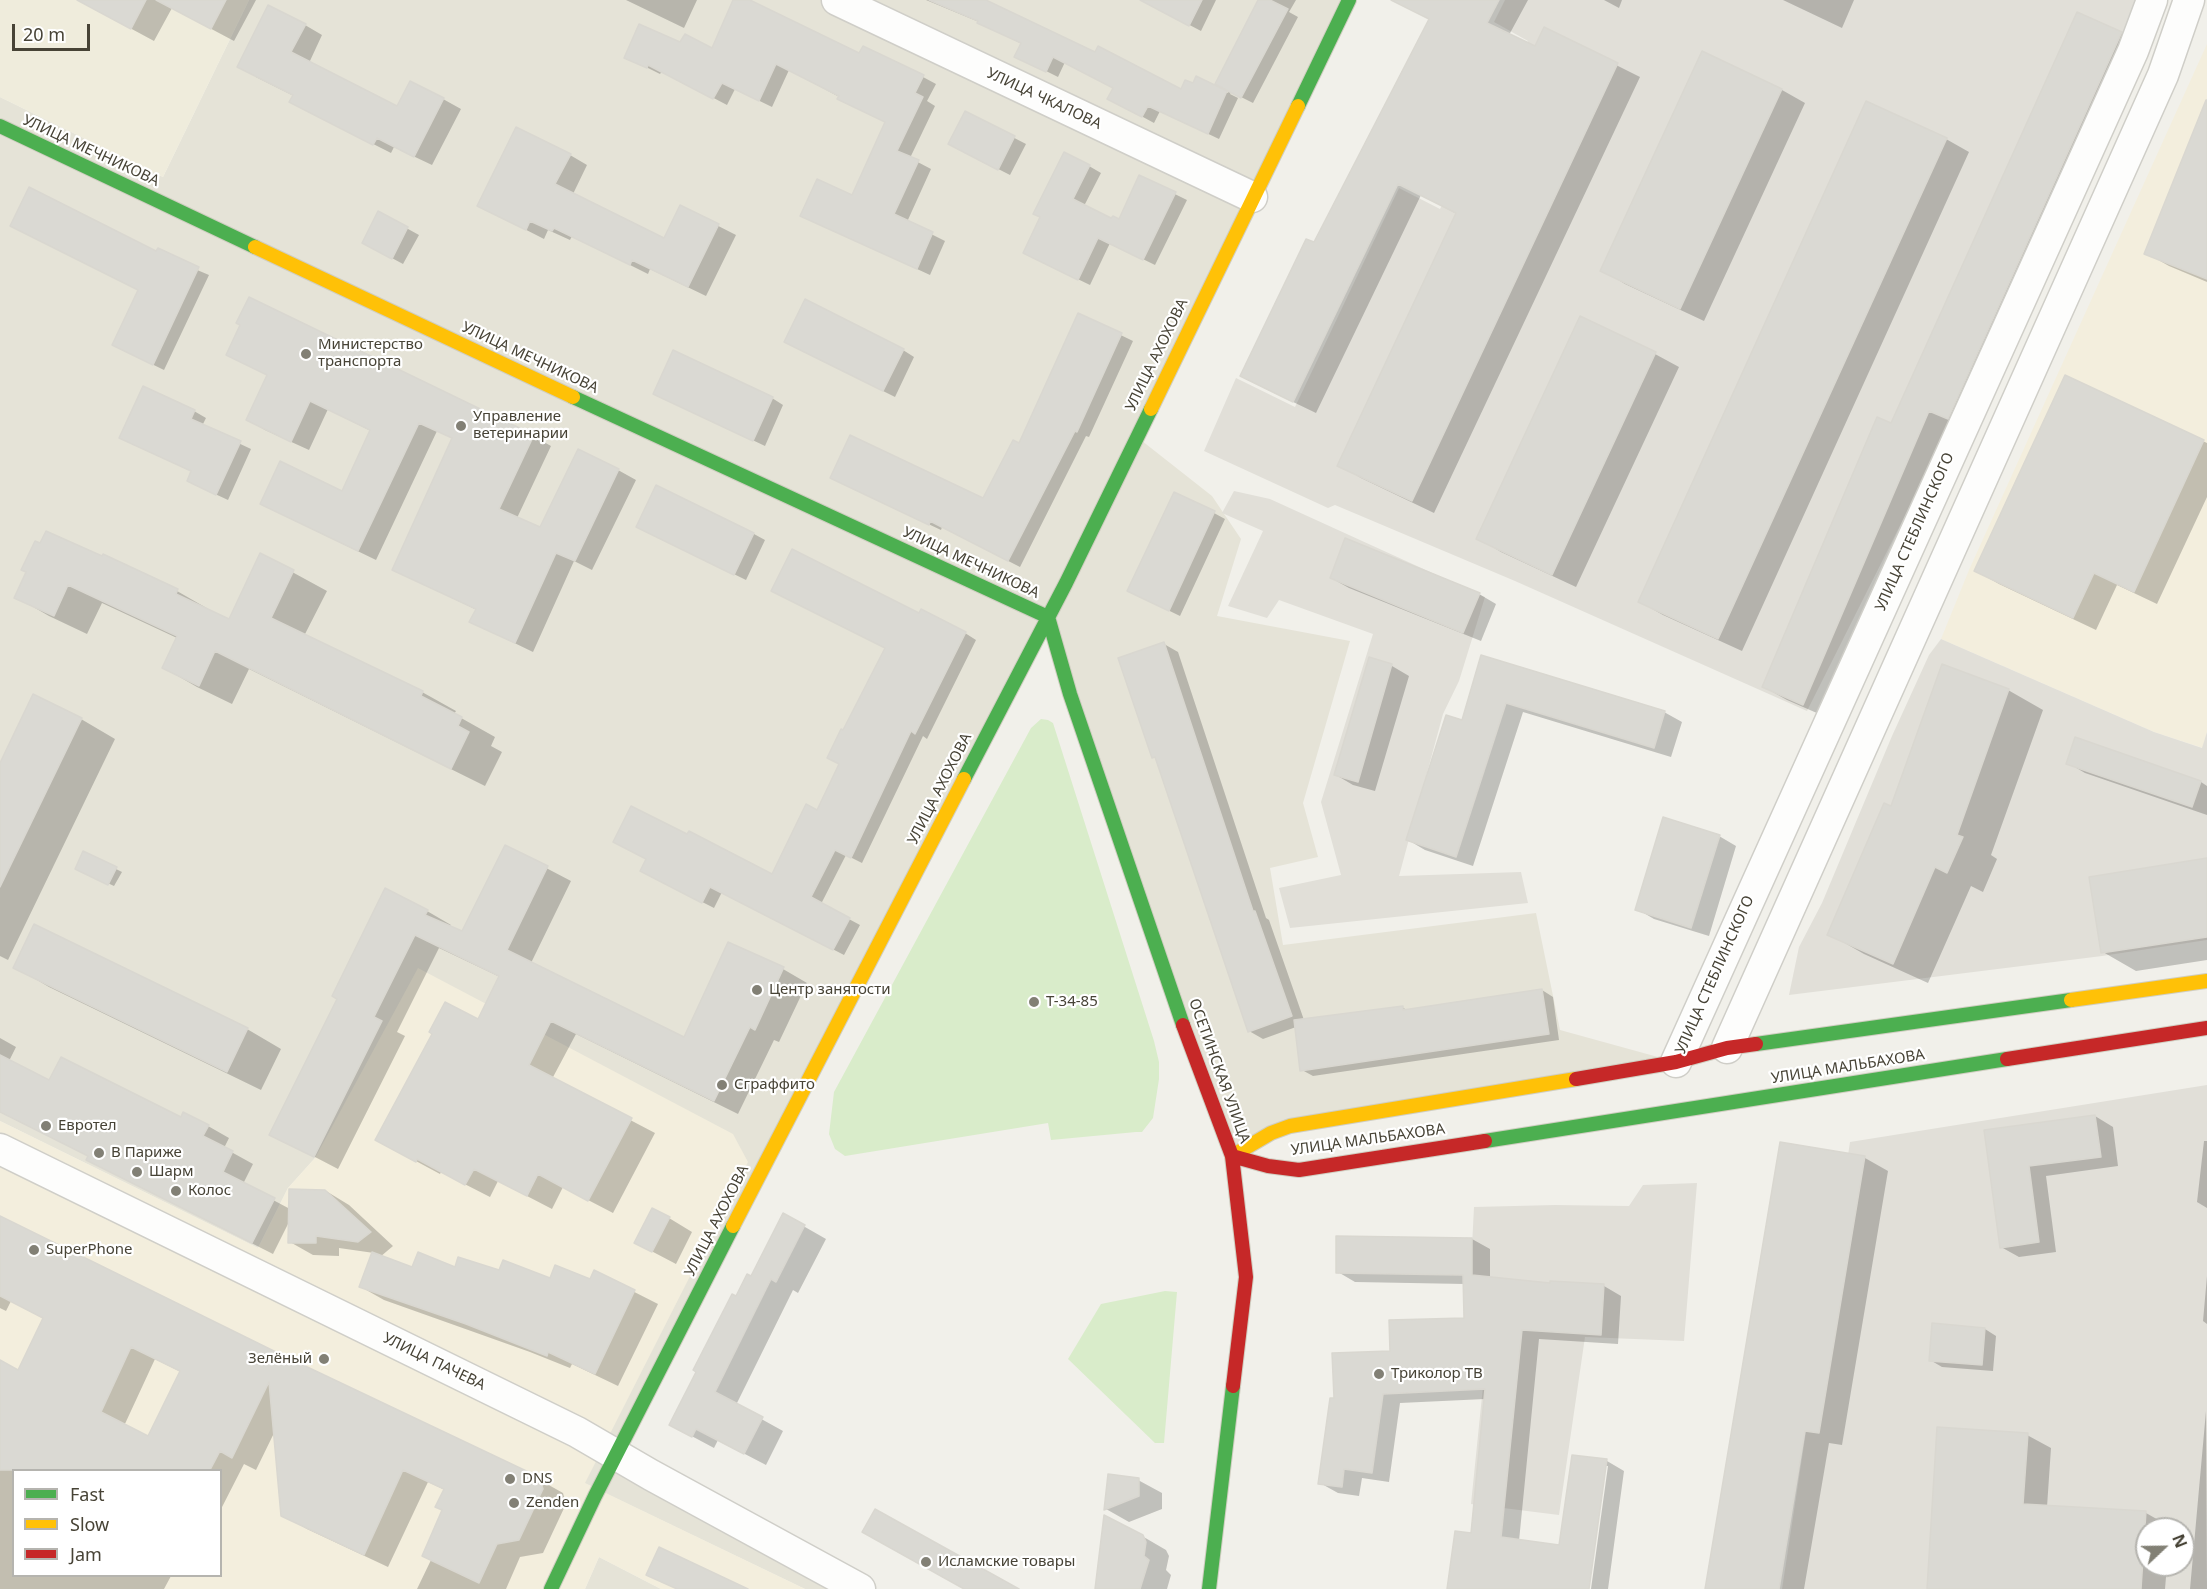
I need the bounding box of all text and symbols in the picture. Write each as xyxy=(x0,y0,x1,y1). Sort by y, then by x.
scale bar xyxy=(15,12,93,50)
text: 20 m xyxy=(23,22,65,46)
street label: УЛИЦА ЧКАЛОВА xyxy=(984,65,1104,133)
street label: УЛИЦА МЕЧНИКОВА xyxy=(20,111,162,191)
street label: УЛИЦА АХОХОВА xyxy=(1122,296,1192,414)
street label: УЛИЦА МЕЧНИКОВА xyxy=(459,318,601,398)
place label: Министерство транспорта xyxy=(318,336,423,371)
marker: Министерство транспорта xyxy=(299,347,313,361)
place label: Управление ветеринарии xyxy=(473,408,568,443)
marker: Управление ветеринарии xyxy=(454,419,468,433)
street label: УЛИЦА СТЕБЛИНСКОГО xyxy=(1872,450,1958,614)
street label: УЛИЦА МЕЧНИКОВА xyxy=(900,523,1042,603)
street label: УЛИЦА АХОХОВА xyxy=(904,730,976,848)
street label: УЛИЦА СТЕБЛИНСКОГО xyxy=(1672,893,1758,1057)
place label: Центр занятости xyxy=(769,981,891,999)
marker: Центр занятости xyxy=(750,983,764,997)
place label: Т-34-85 xyxy=(1046,993,1098,1011)
marker: Т-34-85 xyxy=(1027,995,1041,1009)
street label: ОСЕТИНСКАЯ УЛИЦА xyxy=(1184,996,1254,1146)
street label: УЛИЦА МАЛЬБАХОВА xyxy=(1770,1046,1926,1088)
place label: Сграффито xyxy=(734,1076,815,1094)
marker: Сграффито xyxy=(715,1078,729,1092)
place label: Евротел xyxy=(58,1117,117,1135)
marker: Евротел xyxy=(39,1119,53,1133)
street label: УЛИЦА МАЛЬБАХОВА xyxy=(1290,1120,1446,1160)
place label: В Париже xyxy=(111,1144,182,1162)
marker: В Париже xyxy=(92,1146,106,1160)
street label: УЛИЦА АХОХОВА xyxy=(681,1162,753,1280)
place label: Шарм xyxy=(149,1163,194,1181)
marker: Шарм xyxy=(130,1165,144,1179)
place label: Колос xyxy=(188,1182,231,1200)
marker: Колос xyxy=(169,1184,183,1198)
place label: SuperPhone xyxy=(46,1241,133,1259)
marker: SuperPhone xyxy=(27,1243,41,1257)
street label: УЛИЦА ПАЧЕВА xyxy=(380,1329,488,1395)
place label: Зелёный xyxy=(248,1350,312,1368)
marker: Зелёный xyxy=(317,1352,331,1366)
place label: Триколор ТВ xyxy=(1391,1365,1483,1383)
marker: Триколор ТВ xyxy=(1372,1367,1386,1381)
legend xyxy=(12,1469,222,1577)
place label: DNS xyxy=(522,1470,553,1488)
marker: DNS xyxy=(503,1472,517,1486)
text: Fast xyxy=(70,1482,105,1506)
place label: Zenden xyxy=(526,1494,579,1512)
marker: Zenden xyxy=(507,1496,521,1510)
text: Slow xyxy=(70,1512,109,1536)
north arrow xyxy=(2135,1517,2195,1577)
text: N xyxy=(2167,1531,2192,1551)
text: Jam xyxy=(70,1542,102,1566)
place label: Исламские товары xyxy=(938,1553,1075,1571)
marker: Исламские товары xyxy=(919,1555,933,1569)

